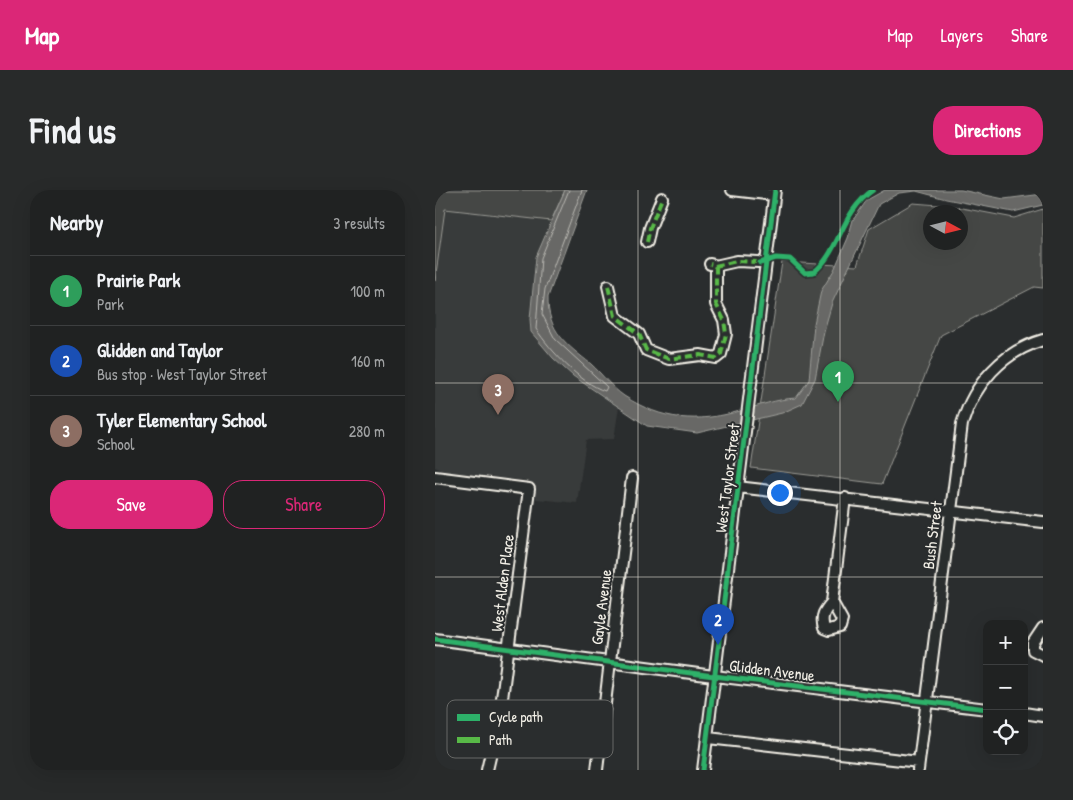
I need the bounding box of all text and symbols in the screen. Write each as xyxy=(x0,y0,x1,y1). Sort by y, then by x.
text: Map xyxy=(25,19,59,51)
text: Map xyxy=(887,23,913,48)
text: Layers xyxy=(941,23,983,48)
text: Share xyxy=(1011,23,1048,48)
button: Directions xyxy=(933,106,1043,155)
text: Find us xyxy=(30,107,116,154)
north arrow xyxy=(923,205,968,250)
text: Nearby xyxy=(50,208,103,237)
text: 3 results xyxy=(333,212,385,234)
text: Prairie Park xyxy=(97,267,180,293)
text: 1 xyxy=(63,280,69,302)
text: 100 m xyxy=(350,280,385,302)
text: Park xyxy=(97,293,124,315)
text: Glidden and Taylor xyxy=(97,337,223,363)
text: 2 xyxy=(62,350,70,372)
text: 160 m xyxy=(351,350,385,372)
pin: 1 xyxy=(822,361,854,402)
text: Bus stop · West Taylor Street xyxy=(97,363,267,385)
pin: 3 xyxy=(482,374,514,415)
text: Tyler Elementary School xyxy=(97,407,266,433)
text: 3 xyxy=(62,420,70,442)
text: 280 m xyxy=(349,420,385,442)
street label: West Taylor Street xyxy=(709,422,745,534)
text: School xyxy=(97,433,134,455)
button: Save xyxy=(50,480,213,529)
button: Share xyxy=(223,480,385,529)
your location xyxy=(767,480,793,506)
street label: Bush Street xyxy=(917,499,947,570)
street label: West Alden Place xyxy=(485,532,519,633)
street label: Gayle Avenue xyxy=(585,568,617,646)
pin: 2 xyxy=(702,604,734,645)
map controls xyxy=(983,620,1028,755)
button: + xyxy=(983,620,1028,665)
street label: Glidden Avenue xyxy=(728,654,817,686)
button: − xyxy=(983,665,1028,710)
legend xyxy=(447,700,613,758)
text: Cycle path xyxy=(489,707,543,727)
button: locate xyxy=(983,710,1028,755)
text: Path xyxy=(489,730,512,749)

